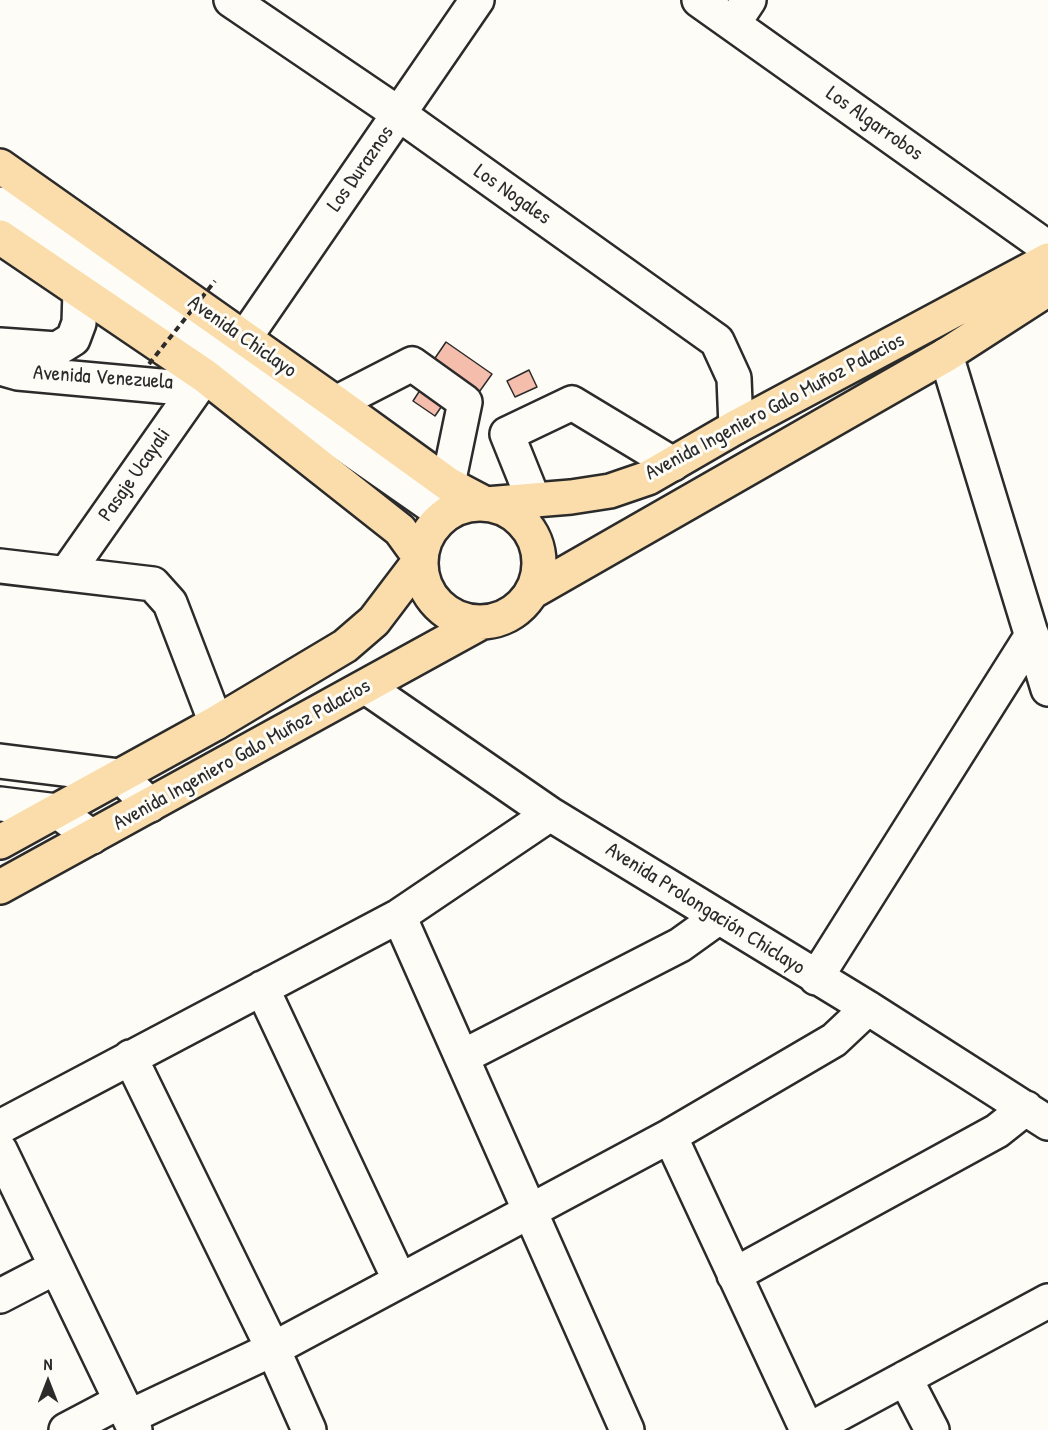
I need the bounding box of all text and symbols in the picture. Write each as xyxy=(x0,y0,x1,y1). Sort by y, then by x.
street label: Los Algarrobos xyxy=(821,81,927,167)
street label: Los Duraznos xyxy=(322,121,400,217)
street label: Los Nogales xyxy=(469,159,555,231)
street label: Avenida Chiclayo xyxy=(183,290,301,384)
street label: Avenida Ingeniero Galo Muñoz Palacios xyxy=(641,328,909,486)
street label: Avenida Venezuela xyxy=(32,361,174,395)
street label: Pasaje Ucayali xyxy=(94,423,176,527)
street label: Avenida Ingeniero Galo Muñoz Palacios xyxy=(109,674,375,836)
street label: Avenida Prolongación Chiclayo xyxy=(601,837,809,981)
north arrow xyxy=(18,1352,78,1412)
text: N xyxy=(44,1353,52,1375)

